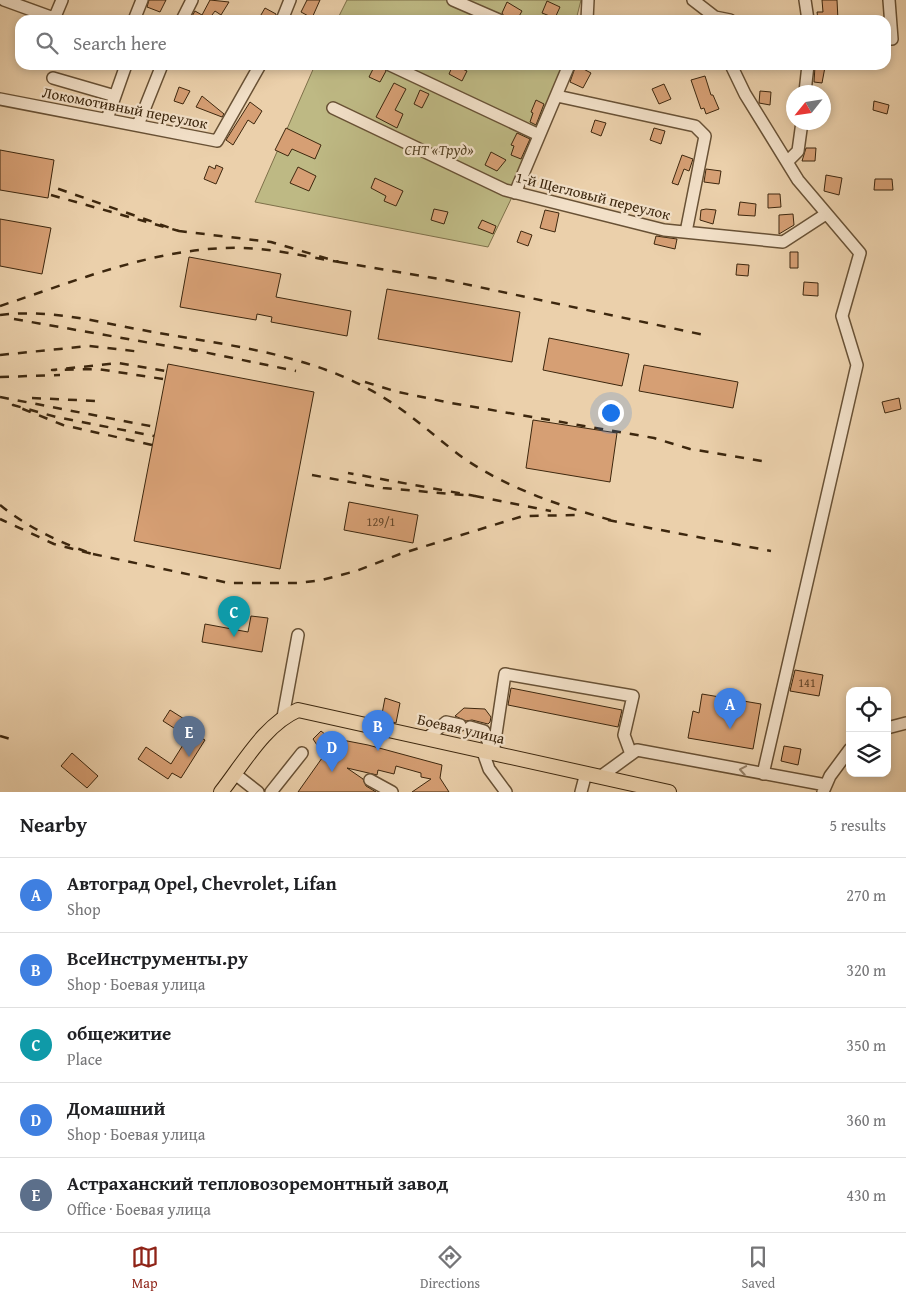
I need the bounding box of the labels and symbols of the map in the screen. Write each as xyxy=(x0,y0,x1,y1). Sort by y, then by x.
street label: Локомотивный переулок xyxy=(41,81,210,134)
north arrow xyxy=(786,85,831,130)
park label: СНТ «Труд» xyxy=(404,139,474,160)
street label: 1-й Щегловый переулок xyxy=(514,166,673,225)
your location xyxy=(598,400,624,426)
house number: 129/1 xyxy=(367,513,396,530)
pin: C xyxy=(218,596,250,637)
house number: 141 xyxy=(798,674,816,691)
pin: A xyxy=(714,688,746,729)
street label: Боевая улица xyxy=(415,708,508,749)
pin: B xyxy=(362,710,394,751)
pin: E xyxy=(173,716,205,757)
pin: D xyxy=(316,731,348,772)
one-way arrow xyxy=(739,765,748,776)

